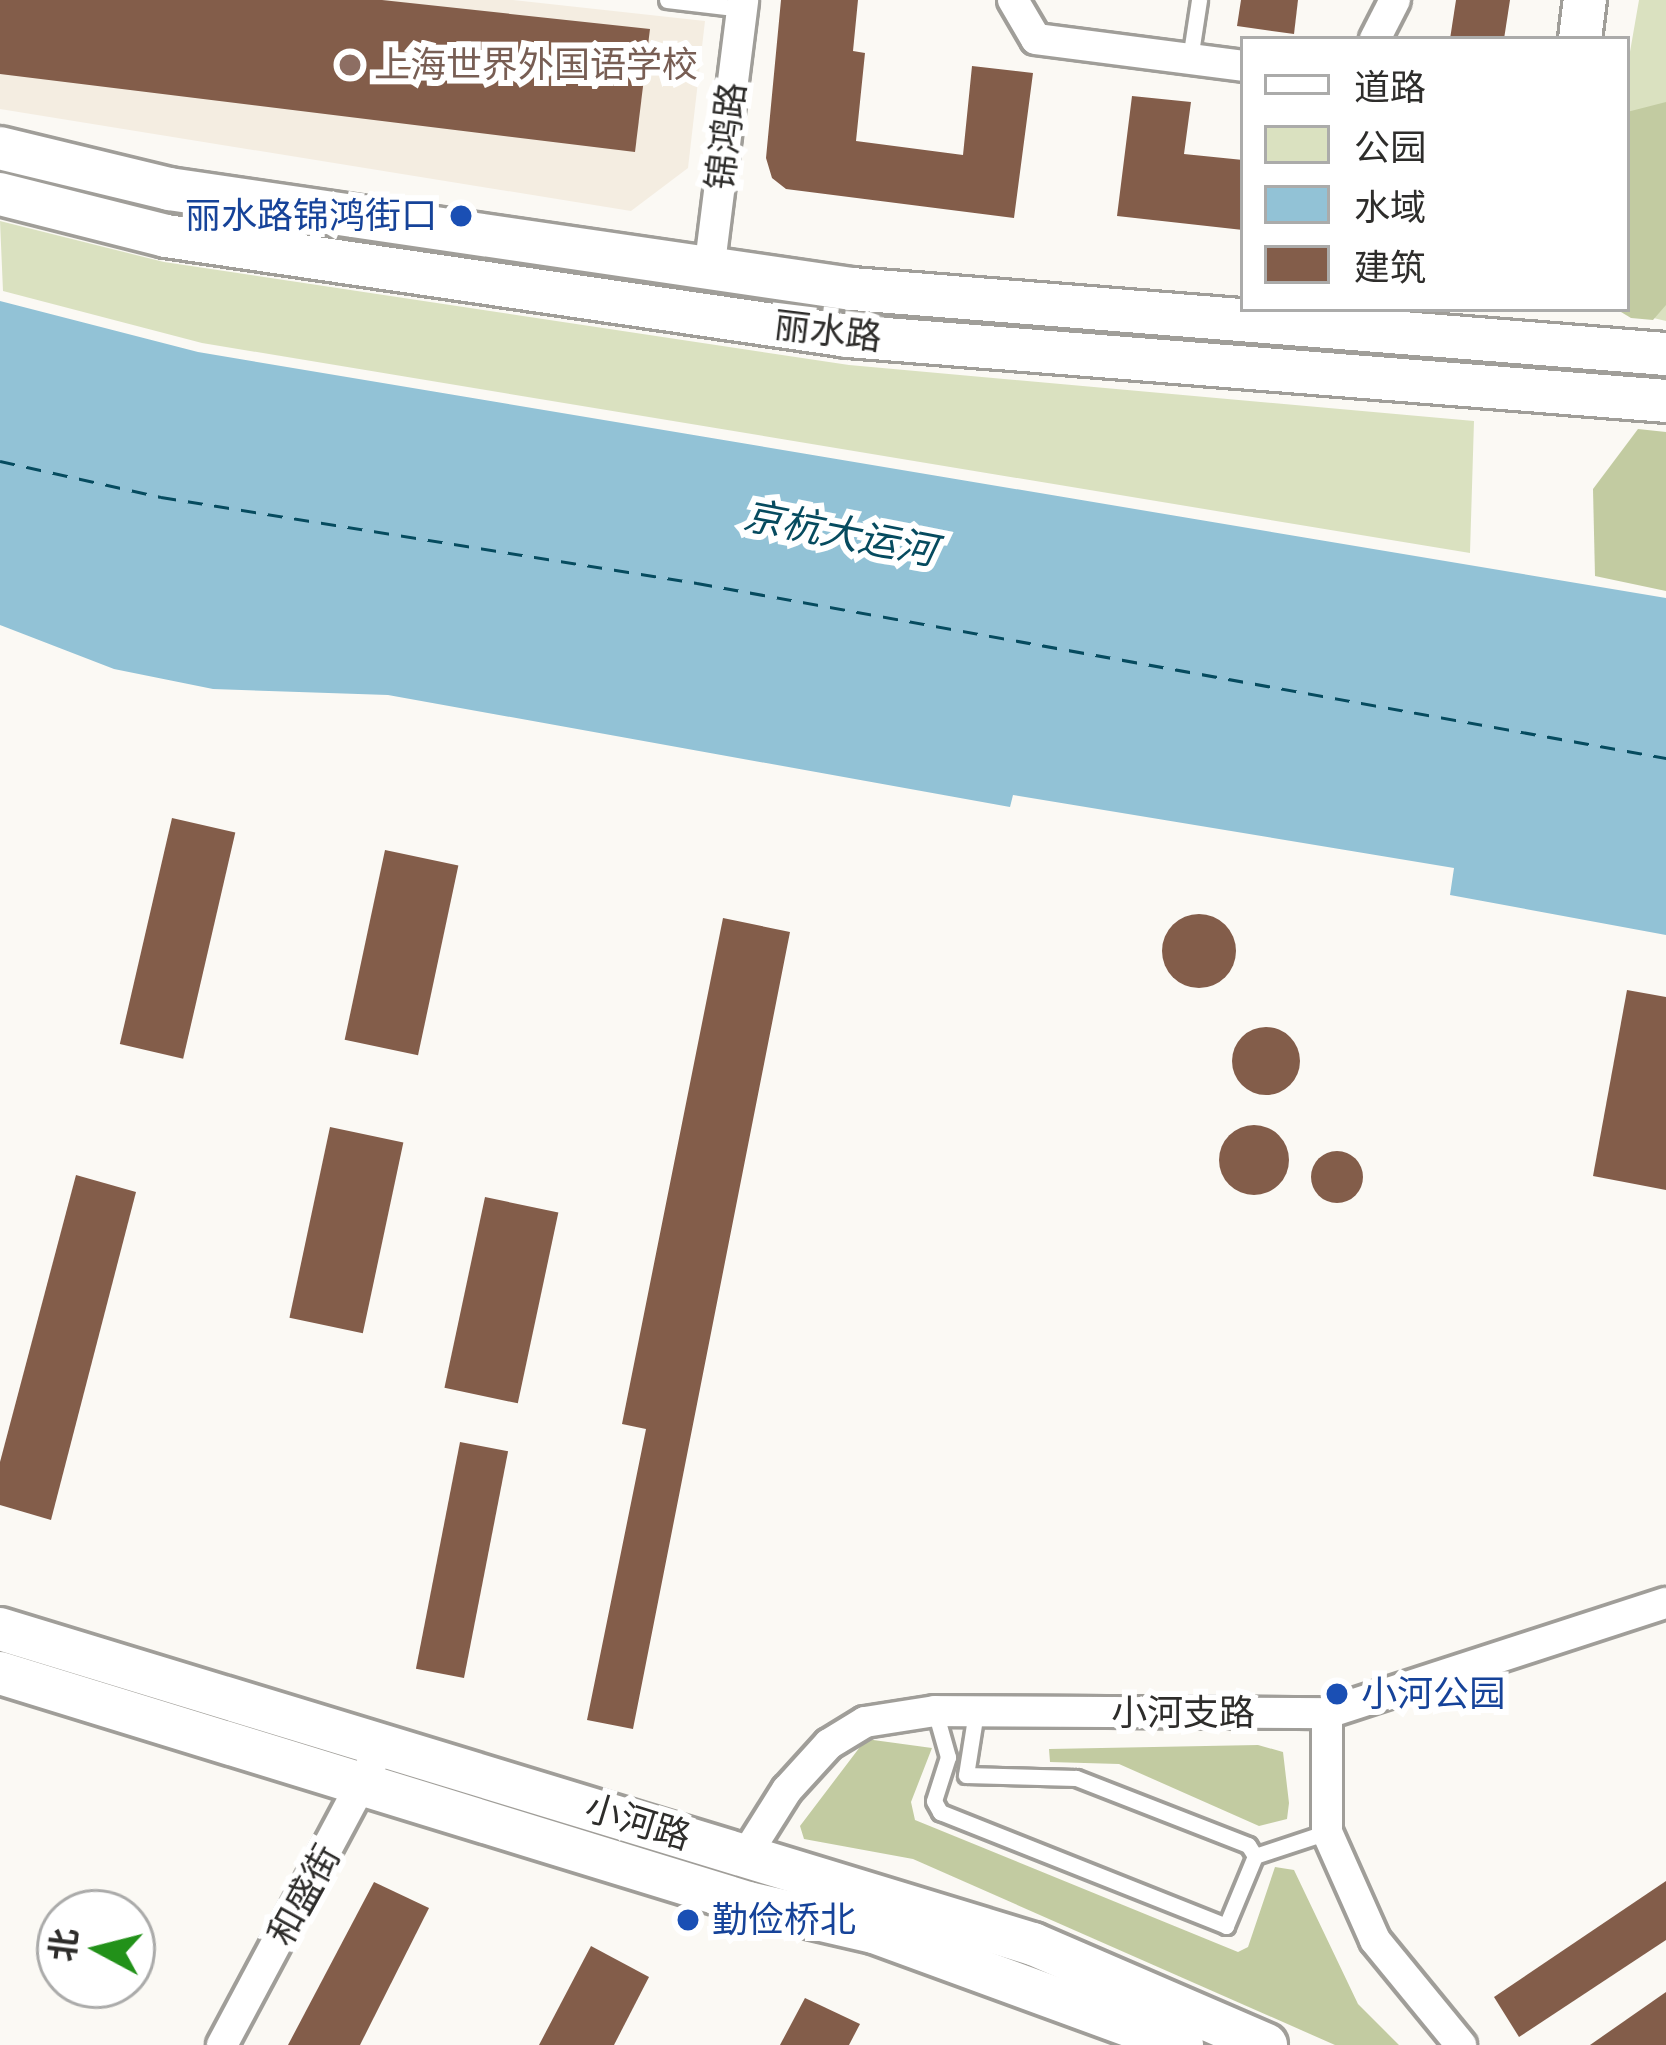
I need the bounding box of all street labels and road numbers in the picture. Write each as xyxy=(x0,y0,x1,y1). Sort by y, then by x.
street label: 锦鸿路 xyxy=(698,80,754,192)
street label: 丽水路 xyxy=(772,303,884,359)
street label: 小河支路 xyxy=(1111,1691,1255,1735)
street label: 小河路 xyxy=(580,1786,696,1858)
street label: 和盛街 xyxy=(259,1837,349,1953)

